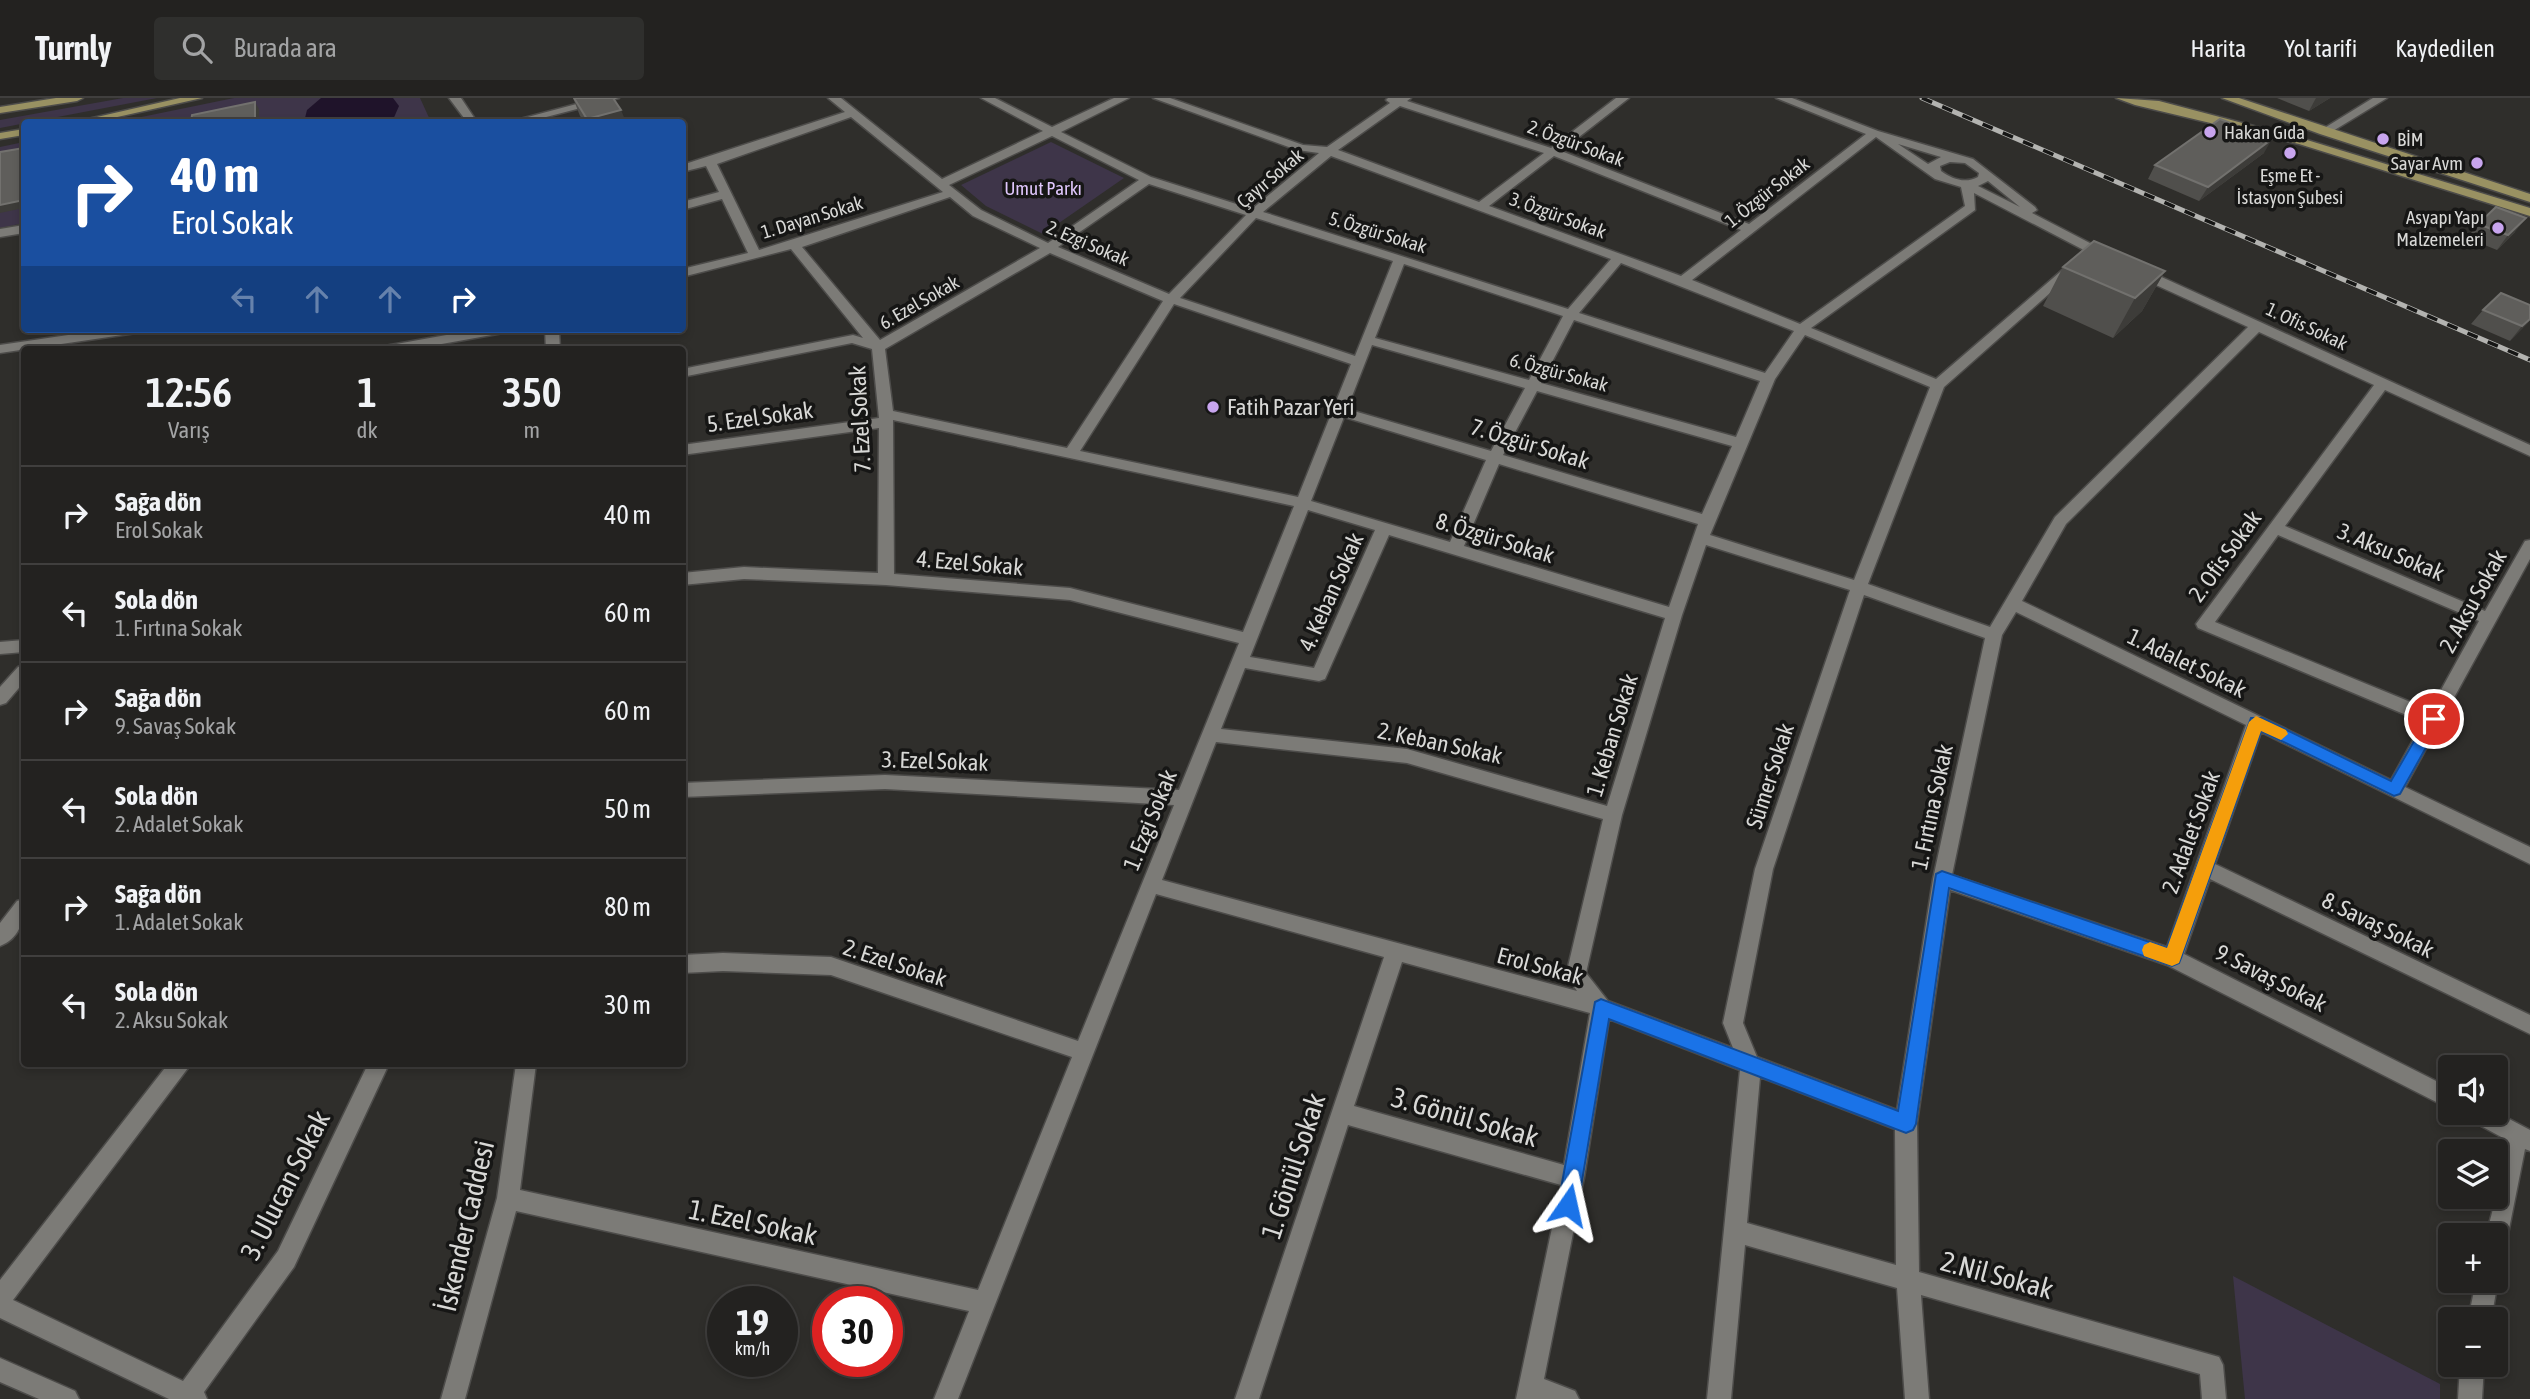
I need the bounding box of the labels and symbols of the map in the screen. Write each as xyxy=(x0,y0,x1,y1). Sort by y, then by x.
street label: 2. Özgür Sokak xyxy=(1525,115,1628,171)
place label: Hakan Gıda xyxy=(2224,121,2305,143)
marker: Hakan Gıda xyxy=(2202,124,2218,140)
place label: BİM xyxy=(2397,128,2424,150)
marker: BİM xyxy=(2375,131,2391,147)
street label: Çayır Sokak xyxy=(1232,143,1308,212)
marker: Eşme Et - İstasyon Şubesi xyxy=(2282,145,2298,161)
street label: 1. Özgür Sokak xyxy=(1720,152,1814,232)
place label: Sayar Avm xyxy=(2391,152,2463,174)
marker: Sayar Avm xyxy=(2469,155,2485,171)
place label: Eşme Et - İstasyon Şubesi xyxy=(2237,164,2343,208)
park label: Umut Parkı xyxy=(1004,177,1082,199)
street label: 3. Özgür Sokak xyxy=(1507,187,1610,243)
street label: 1. Dayan Sokak xyxy=(759,191,866,243)
place label: Asyapı Yapı Malzemeleri xyxy=(2396,206,2484,250)
street label: 5. Özgür Sokak xyxy=(1327,207,1430,257)
street label: 2. Ezgi Sokak xyxy=(1043,216,1133,270)
marker: Asyapı Yapı Malzemeleri xyxy=(2490,220,2506,236)
street label: 6. Ezel Sokak xyxy=(875,270,963,334)
street label: 1. Ofis Sokak xyxy=(2263,298,2352,355)
street label: 6. Özgür Sokak xyxy=(1507,348,1611,396)
street label: 7. Ezel Sokak xyxy=(844,365,876,473)
place label: Fatih Pazar Yeri xyxy=(1227,394,1355,420)
street label: 5. Ezel Sokak xyxy=(705,397,815,437)
marker: Fatih Pazar Yeri xyxy=(1205,399,1221,415)
street label: 7. Özgür Sokak xyxy=(1468,414,1592,474)
street label: 2. Ofis Sokak xyxy=(2183,506,2267,606)
street label: 8. Özgür Sokak xyxy=(1433,508,1557,568)
street label: 3. Aksu Sokak xyxy=(2334,518,2448,586)
street label: 4. Keban Sokak xyxy=(1293,529,1369,655)
street label: 4. Ezel Sokak xyxy=(916,545,1024,581)
street label: 2. Aksu Sokak xyxy=(2434,545,2512,657)
street label: 1. Adalet Sokak xyxy=(2124,623,2250,703)
street label: 1. Keban Sokak xyxy=(1581,671,1643,799)
pin xyxy=(2404,689,2464,749)
street label: 2. Keban Sokak xyxy=(1375,717,1505,769)
street label: Sümer Sokak xyxy=(1741,720,1799,832)
street label: 1. Fırtına Sokak xyxy=(1906,742,1958,872)
street label: 3. Ezel Sokak xyxy=(881,746,989,776)
street label: 1. Ezgi Sokak xyxy=(1118,766,1182,874)
street label: 2. Adalet Sokak xyxy=(2157,767,2225,897)
street label: 8. Savaş Sokak xyxy=(2318,887,2438,963)
street label: 2. Ezel Sokak xyxy=(840,934,950,992)
street label: 9. Savaş Sokak xyxy=(2211,939,2331,1017)
street label: Erol Sokak xyxy=(1494,942,1586,990)
street label: 3. Gönül Sokak xyxy=(1388,1081,1542,1153)
street label: 1. Gönül Sokak xyxy=(1254,1089,1332,1243)
street label: 3. Ulucan Sokak xyxy=(234,1105,336,1265)
street label: İskender Caddesi xyxy=(430,1137,500,1315)
position arrow xyxy=(1531,1168,1605,1242)
street label: 1. Ezel Sokak xyxy=(686,1193,820,1251)
street label: 2.Nil Sokak xyxy=(1937,1245,2057,1305)
speed limit sign: 30 xyxy=(812,1286,903,1377)

